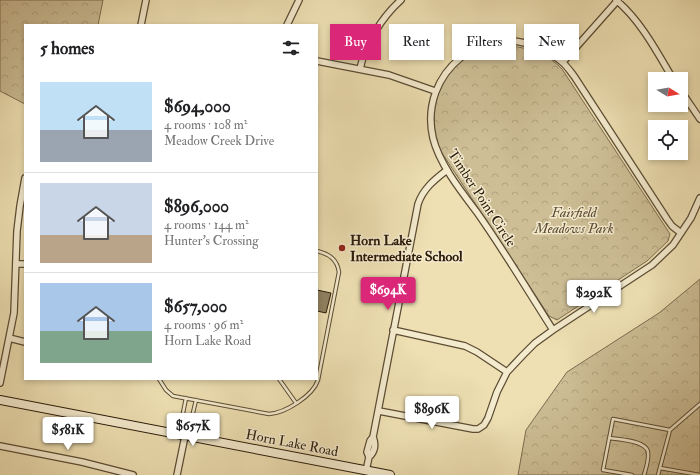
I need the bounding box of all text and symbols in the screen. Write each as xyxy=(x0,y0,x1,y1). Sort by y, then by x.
chip: Buy xyxy=(330,24,381,60)
chip: Rent xyxy=(389,24,444,60)
chip: Filters xyxy=(452,24,516,60)
chip: New xyxy=(524,24,579,60)
icon: filters xyxy=(280,37,302,59)
text: 5 homes xyxy=(40,38,94,59)
north arrow xyxy=(648,72,688,112)
map controls xyxy=(648,72,688,160)
text: $694,000 xyxy=(164,96,231,117)
icon: home xyxy=(72,98,120,146)
text: 4 rooms · 108 m² xyxy=(164,117,247,133)
button: locate xyxy=(648,120,688,160)
text: Meadow Creek Drive xyxy=(164,133,274,149)
street label: Timber Point Circle xyxy=(444,146,520,250)
text: $896,000 xyxy=(164,196,229,217)
icon: home xyxy=(72,199,120,247)
park label: Fairfield Meadows Park xyxy=(534,204,614,237)
text: 4 rooms · 144 m² xyxy=(164,217,249,233)
place label: Horn Lake Intermediate School xyxy=(350,232,463,265)
text: Hunter's Crossing xyxy=(164,233,259,249)
marker: Horn Lake Intermediate School xyxy=(337,243,347,253)
pin: $694K xyxy=(360,277,416,311)
pin: $292K xyxy=(566,280,622,314)
text: $694K xyxy=(370,282,406,298)
text: $292K xyxy=(576,285,612,301)
text: $657,000 xyxy=(164,296,227,317)
icon: home xyxy=(72,299,120,347)
text: 4 rooms · 96 m² xyxy=(164,317,243,333)
text: Horn Lake Road xyxy=(164,333,251,349)
pin: $896K xyxy=(404,396,460,430)
text: $896K xyxy=(414,401,450,417)
pin: $657K xyxy=(165,413,221,447)
pin: $581K xyxy=(40,417,96,451)
text: $657K xyxy=(176,418,210,434)
text: $581K xyxy=(52,422,84,438)
street label: Horn Lake Road xyxy=(244,426,340,460)

